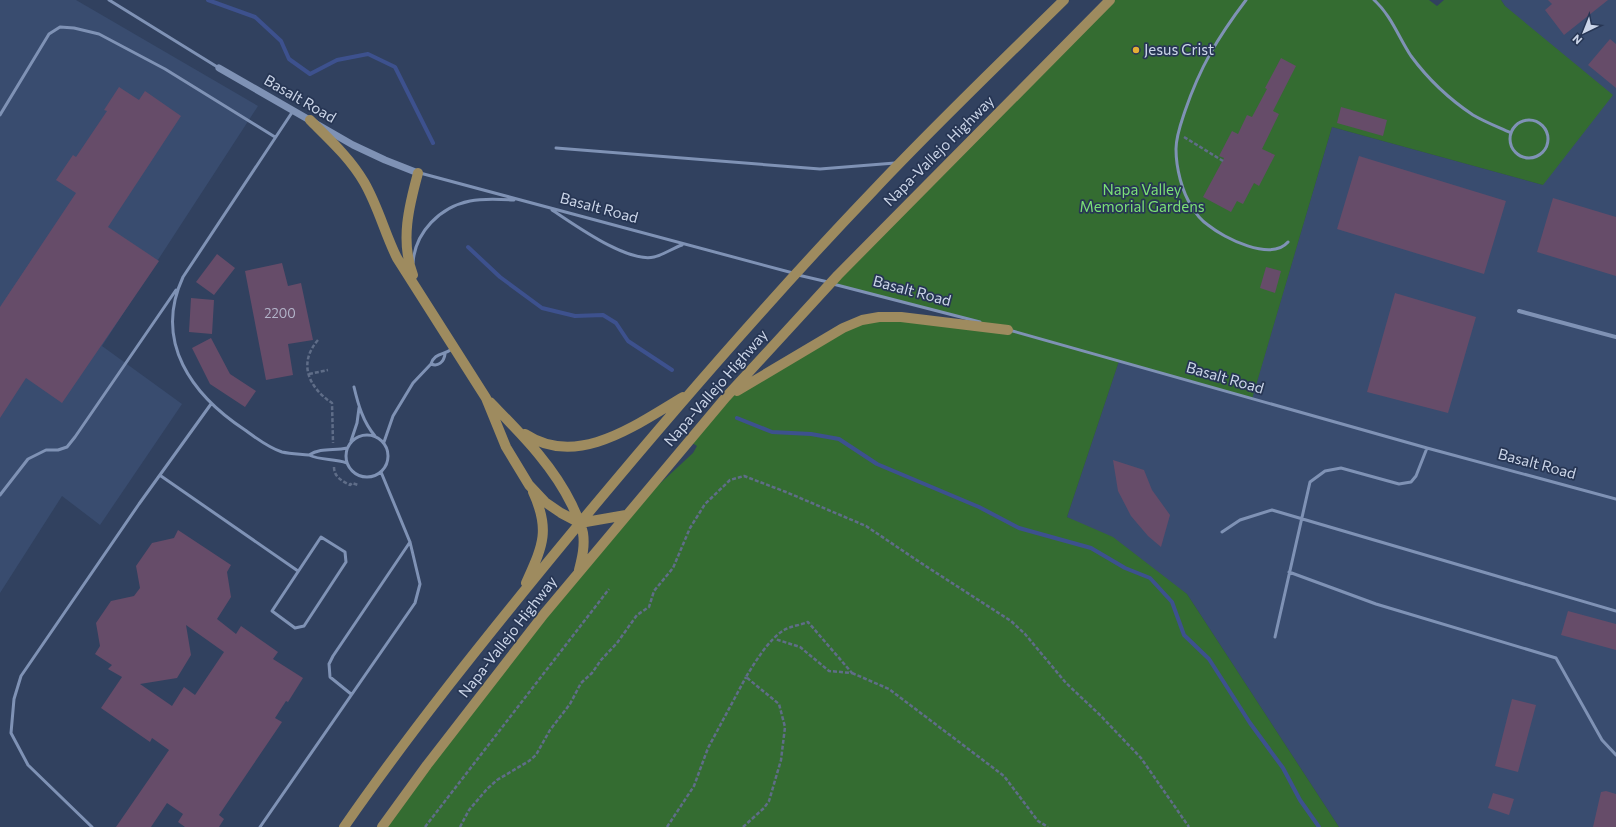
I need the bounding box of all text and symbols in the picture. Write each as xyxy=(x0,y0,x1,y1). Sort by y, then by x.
north arrow xyxy=(1564,12,1604,52)
text: N xyxy=(1569,32,1584,47)
place label: Jesus Crist xyxy=(1144,40,1214,58)
marker: Jesus Crist xyxy=(1131,45,1141,55)
street label: Basalt Road xyxy=(261,70,340,126)
street label: Napa-Vallejo Highway xyxy=(879,91,997,209)
park label: Napa Valley Memorial Gardens xyxy=(1079,180,1205,215)
street label: Basalt Road xyxy=(558,188,640,226)
street label: Basalt Road xyxy=(871,271,953,309)
house number: 2200 xyxy=(264,305,296,321)
street label: Napa-Vallejo Highway xyxy=(660,325,771,449)
street label: Basalt Road xyxy=(1184,357,1266,397)
street label: Basalt Road xyxy=(1496,444,1578,482)
street label: Napa-Vallejo Highway xyxy=(454,572,560,701)

